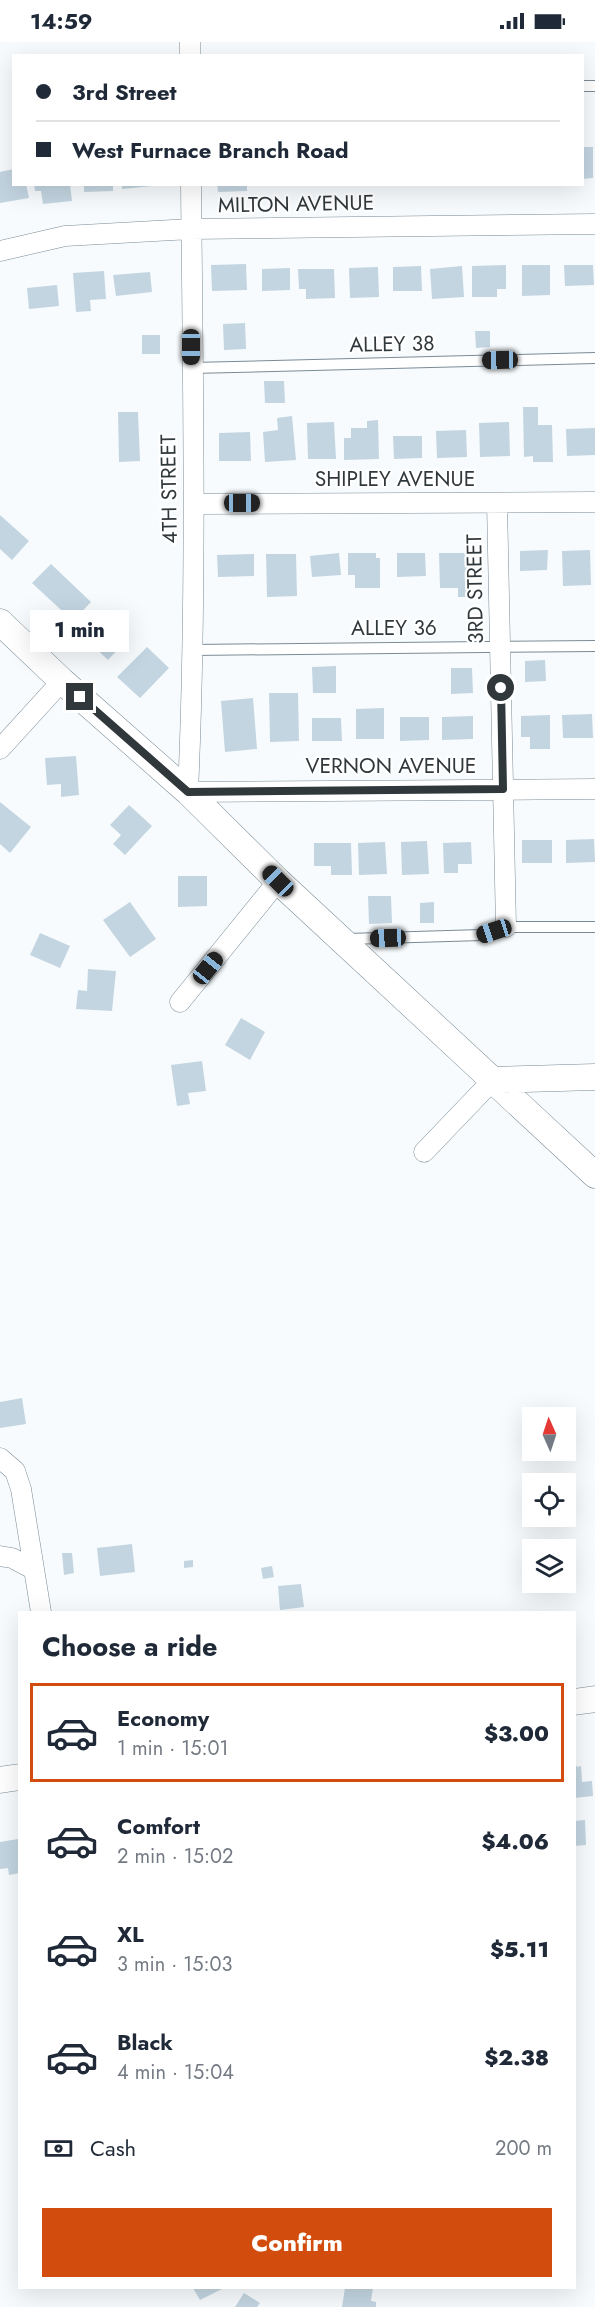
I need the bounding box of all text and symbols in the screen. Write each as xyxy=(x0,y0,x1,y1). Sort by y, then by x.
text: 14:59 xyxy=(30,5,93,37)
text: 3rd Street xyxy=(72,76,177,108)
text: West Furnace Branch Road xyxy=(72,134,349,166)
street label: MILTON AVENUE xyxy=(218,188,374,220)
street label: ALLEY 38 xyxy=(349,328,435,360)
car xyxy=(182,329,200,365)
car xyxy=(482,351,518,369)
street label: 4TH STREET xyxy=(153,434,185,544)
street label: SHIPLEY AVENUE xyxy=(315,464,475,494)
car xyxy=(224,494,260,512)
street label: 3RD STREET xyxy=(459,534,491,644)
callout: 1 min xyxy=(31,610,130,652)
street label: ALLEY 36 xyxy=(351,613,437,643)
text: 1 min xyxy=(54,616,105,645)
route start xyxy=(487,674,514,701)
route end xyxy=(66,683,93,710)
street label: VERNON AVENUE xyxy=(306,751,476,781)
car xyxy=(259,862,297,900)
car xyxy=(474,917,514,945)
car xyxy=(370,928,406,948)
car xyxy=(190,948,226,988)
north arrow xyxy=(522,1407,576,1461)
map controls xyxy=(522,1407,576,1593)
button: locate xyxy=(522,1473,576,1527)
button: layers xyxy=(522,1539,576,1593)
text: Choose a ride xyxy=(42,1627,217,1666)
text: Economy xyxy=(117,1702,209,1734)
icon: car xyxy=(45,1706,99,1760)
text: $3.00 xyxy=(484,1717,549,1749)
text: 1 min · 15:01 xyxy=(117,1734,229,1763)
text: Comfort xyxy=(117,1810,200,1842)
icon: car xyxy=(45,1814,99,1868)
text: $4.06 xyxy=(481,1825,549,1857)
text: 2 min · 15:02 xyxy=(117,1842,233,1871)
text: XL xyxy=(117,1918,144,1950)
icon: car xyxy=(45,1922,99,1976)
text: $5.11 xyxy=(490,1933,549,1965)
text: 3 min · 15:03 xyxy=(117,1950,232,1979)
text: Black xyxy=(117,2026,173,2058)
icon: car xyxy=(45,2030,99,2084)
text: $2.38 xyxy=(484,2041,549,2073)
text: 4 min · 15:04 xyxy=(117,2058,234,2087)
icon: cash xyxy=(42,2132,75,2165)
text: Cash xyxy=(90,2132,136,2164)
text: 200 m xyxy=(495,2134,552,2163)
button: Confirm xyxy=(42,2208,552,2277)

